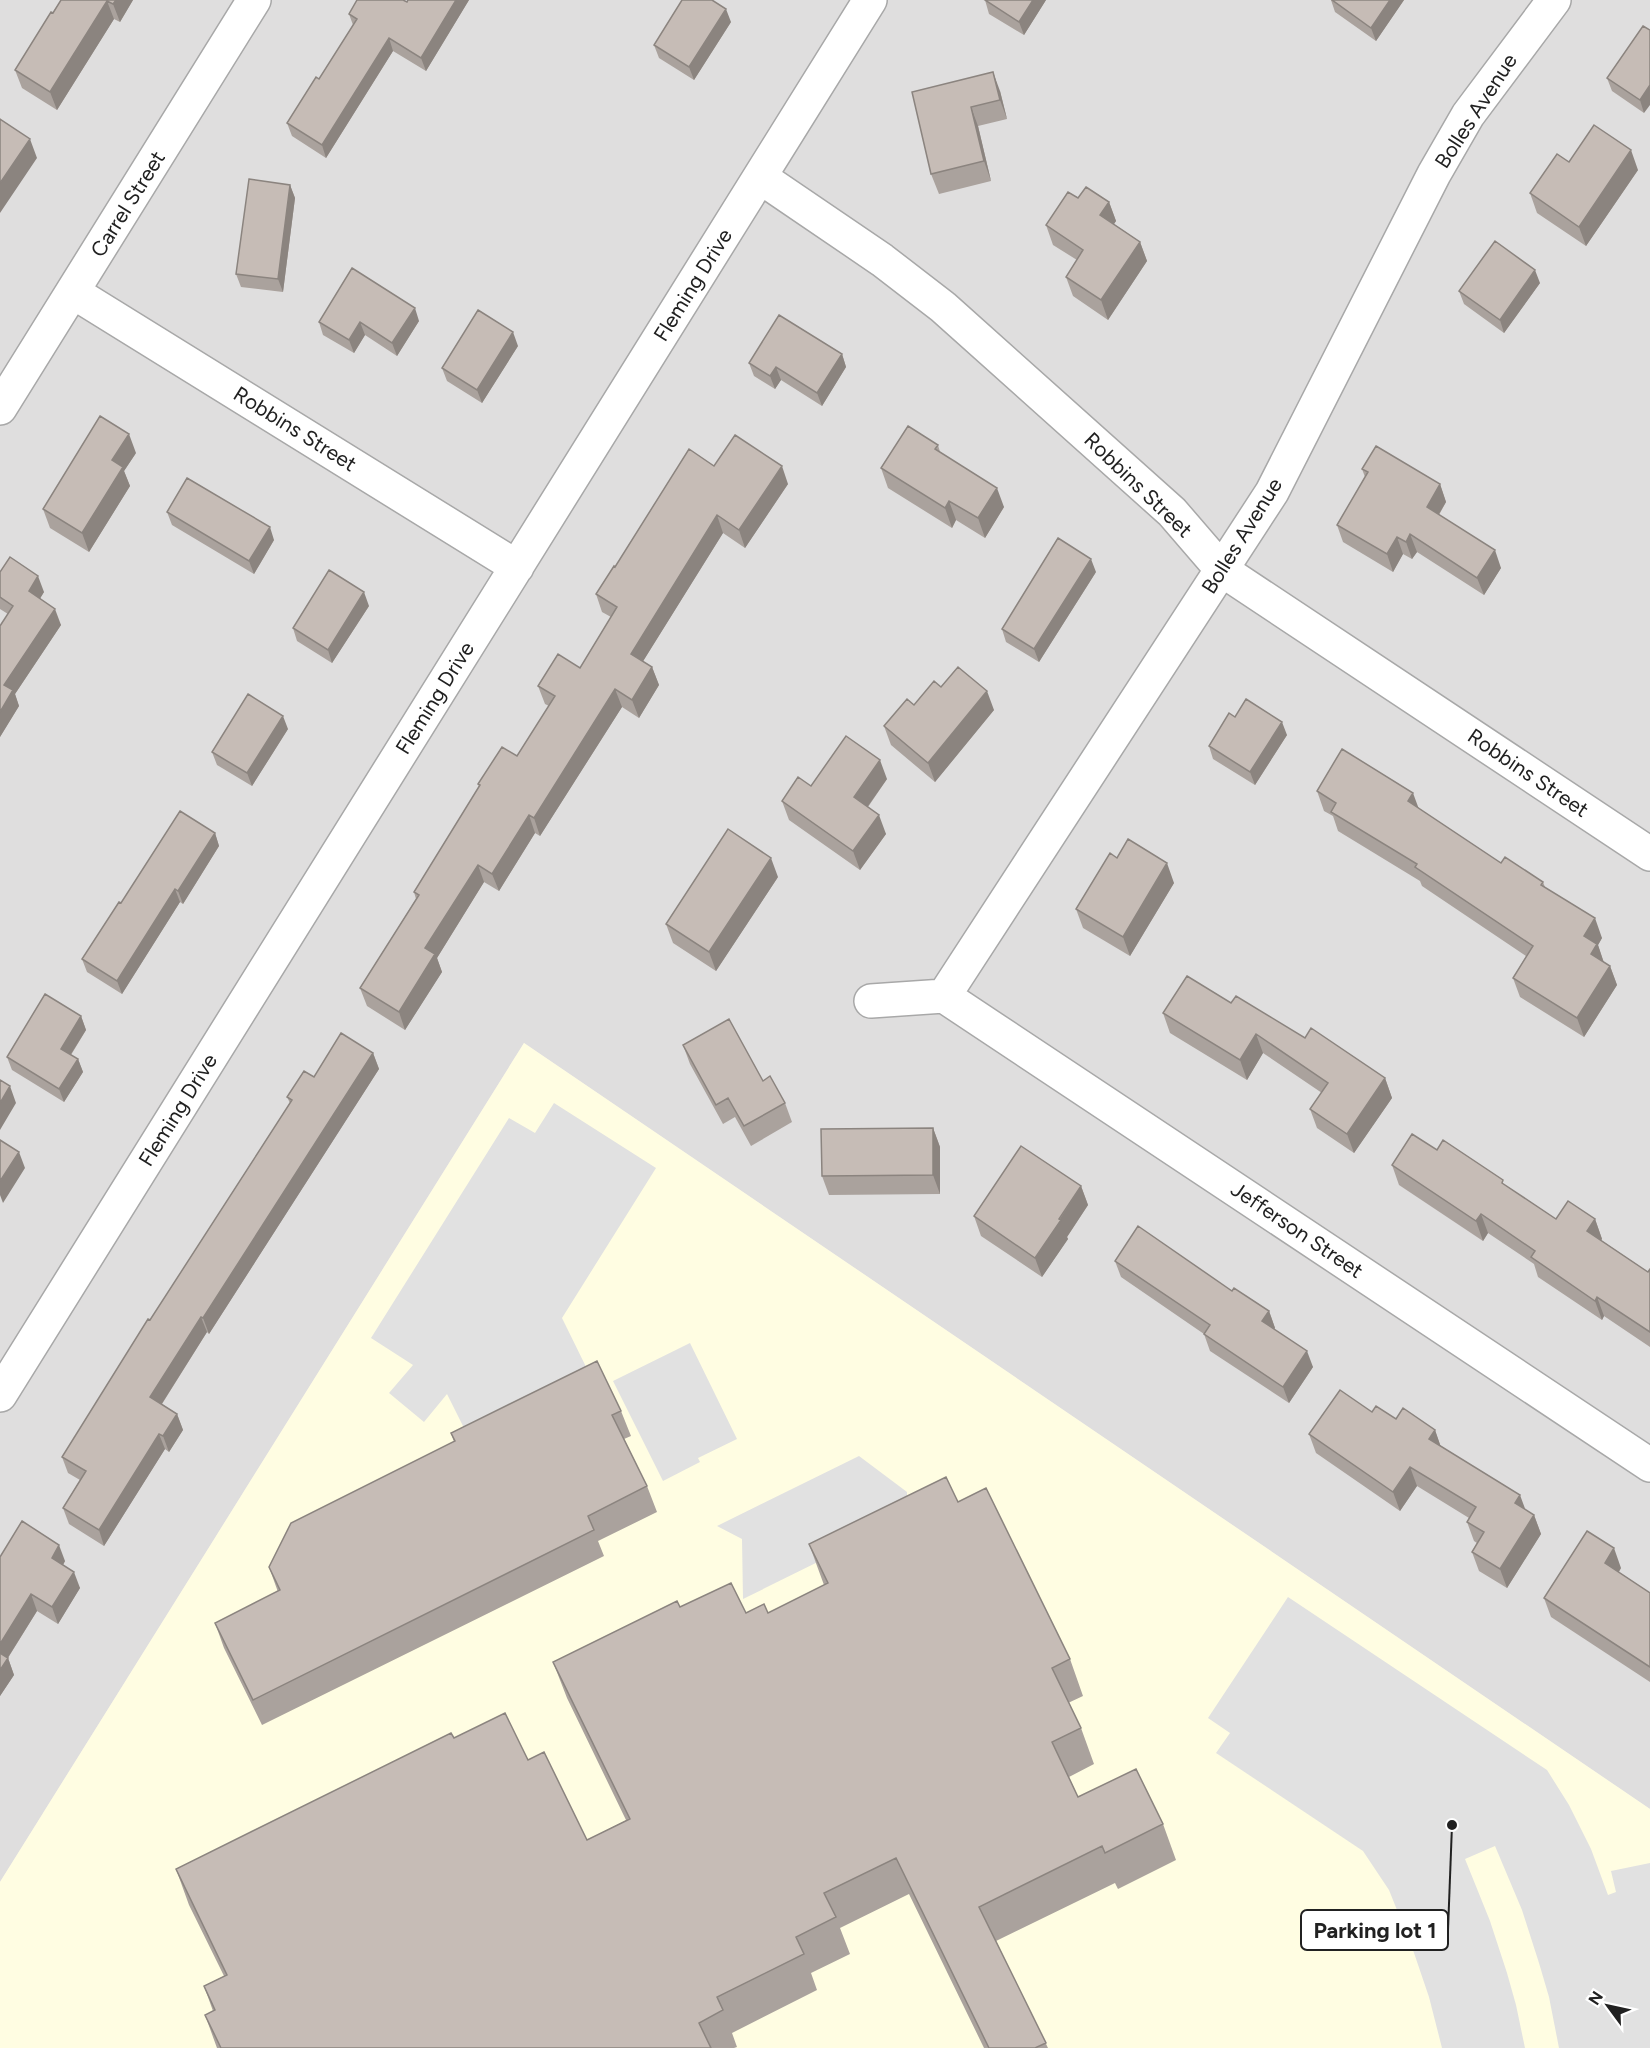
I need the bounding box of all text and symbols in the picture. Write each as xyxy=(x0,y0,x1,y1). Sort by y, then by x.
street label: Bolles Avenue xyxy=(1429,49,1522,173)
street label: Carrel Street xyxy=(85,146,170,261)
street label: Fleming Drive xyxy=(648,224,737,346)
street label: Robbins Street xyxy=(229,381,361,476)
street label: Robbins Street xyxy=(1079,427,1198,542)
street label: Bolles Avenue xyxy=(1196,473,1287,598)
street label: Fleming Drive xyxy=(390,637,479,759)
street label: Robbins Street xyxy=(1463,723,1593,822)
street label: Fleming Drive xyxy=(133,1049,222,1171)
street label: Jefferson Street xyxy=(1226,1176,1368,1283)
callout: Parking lot 1 xyxy=(1301,1910,1448,1950)
text: Parking lot 1 xyxy=(1313,1917,1437,1944)
north arrow xyxy=(1578,1976,1638,2036)
text: N xyxy=(1585,1988,1607,2008)

